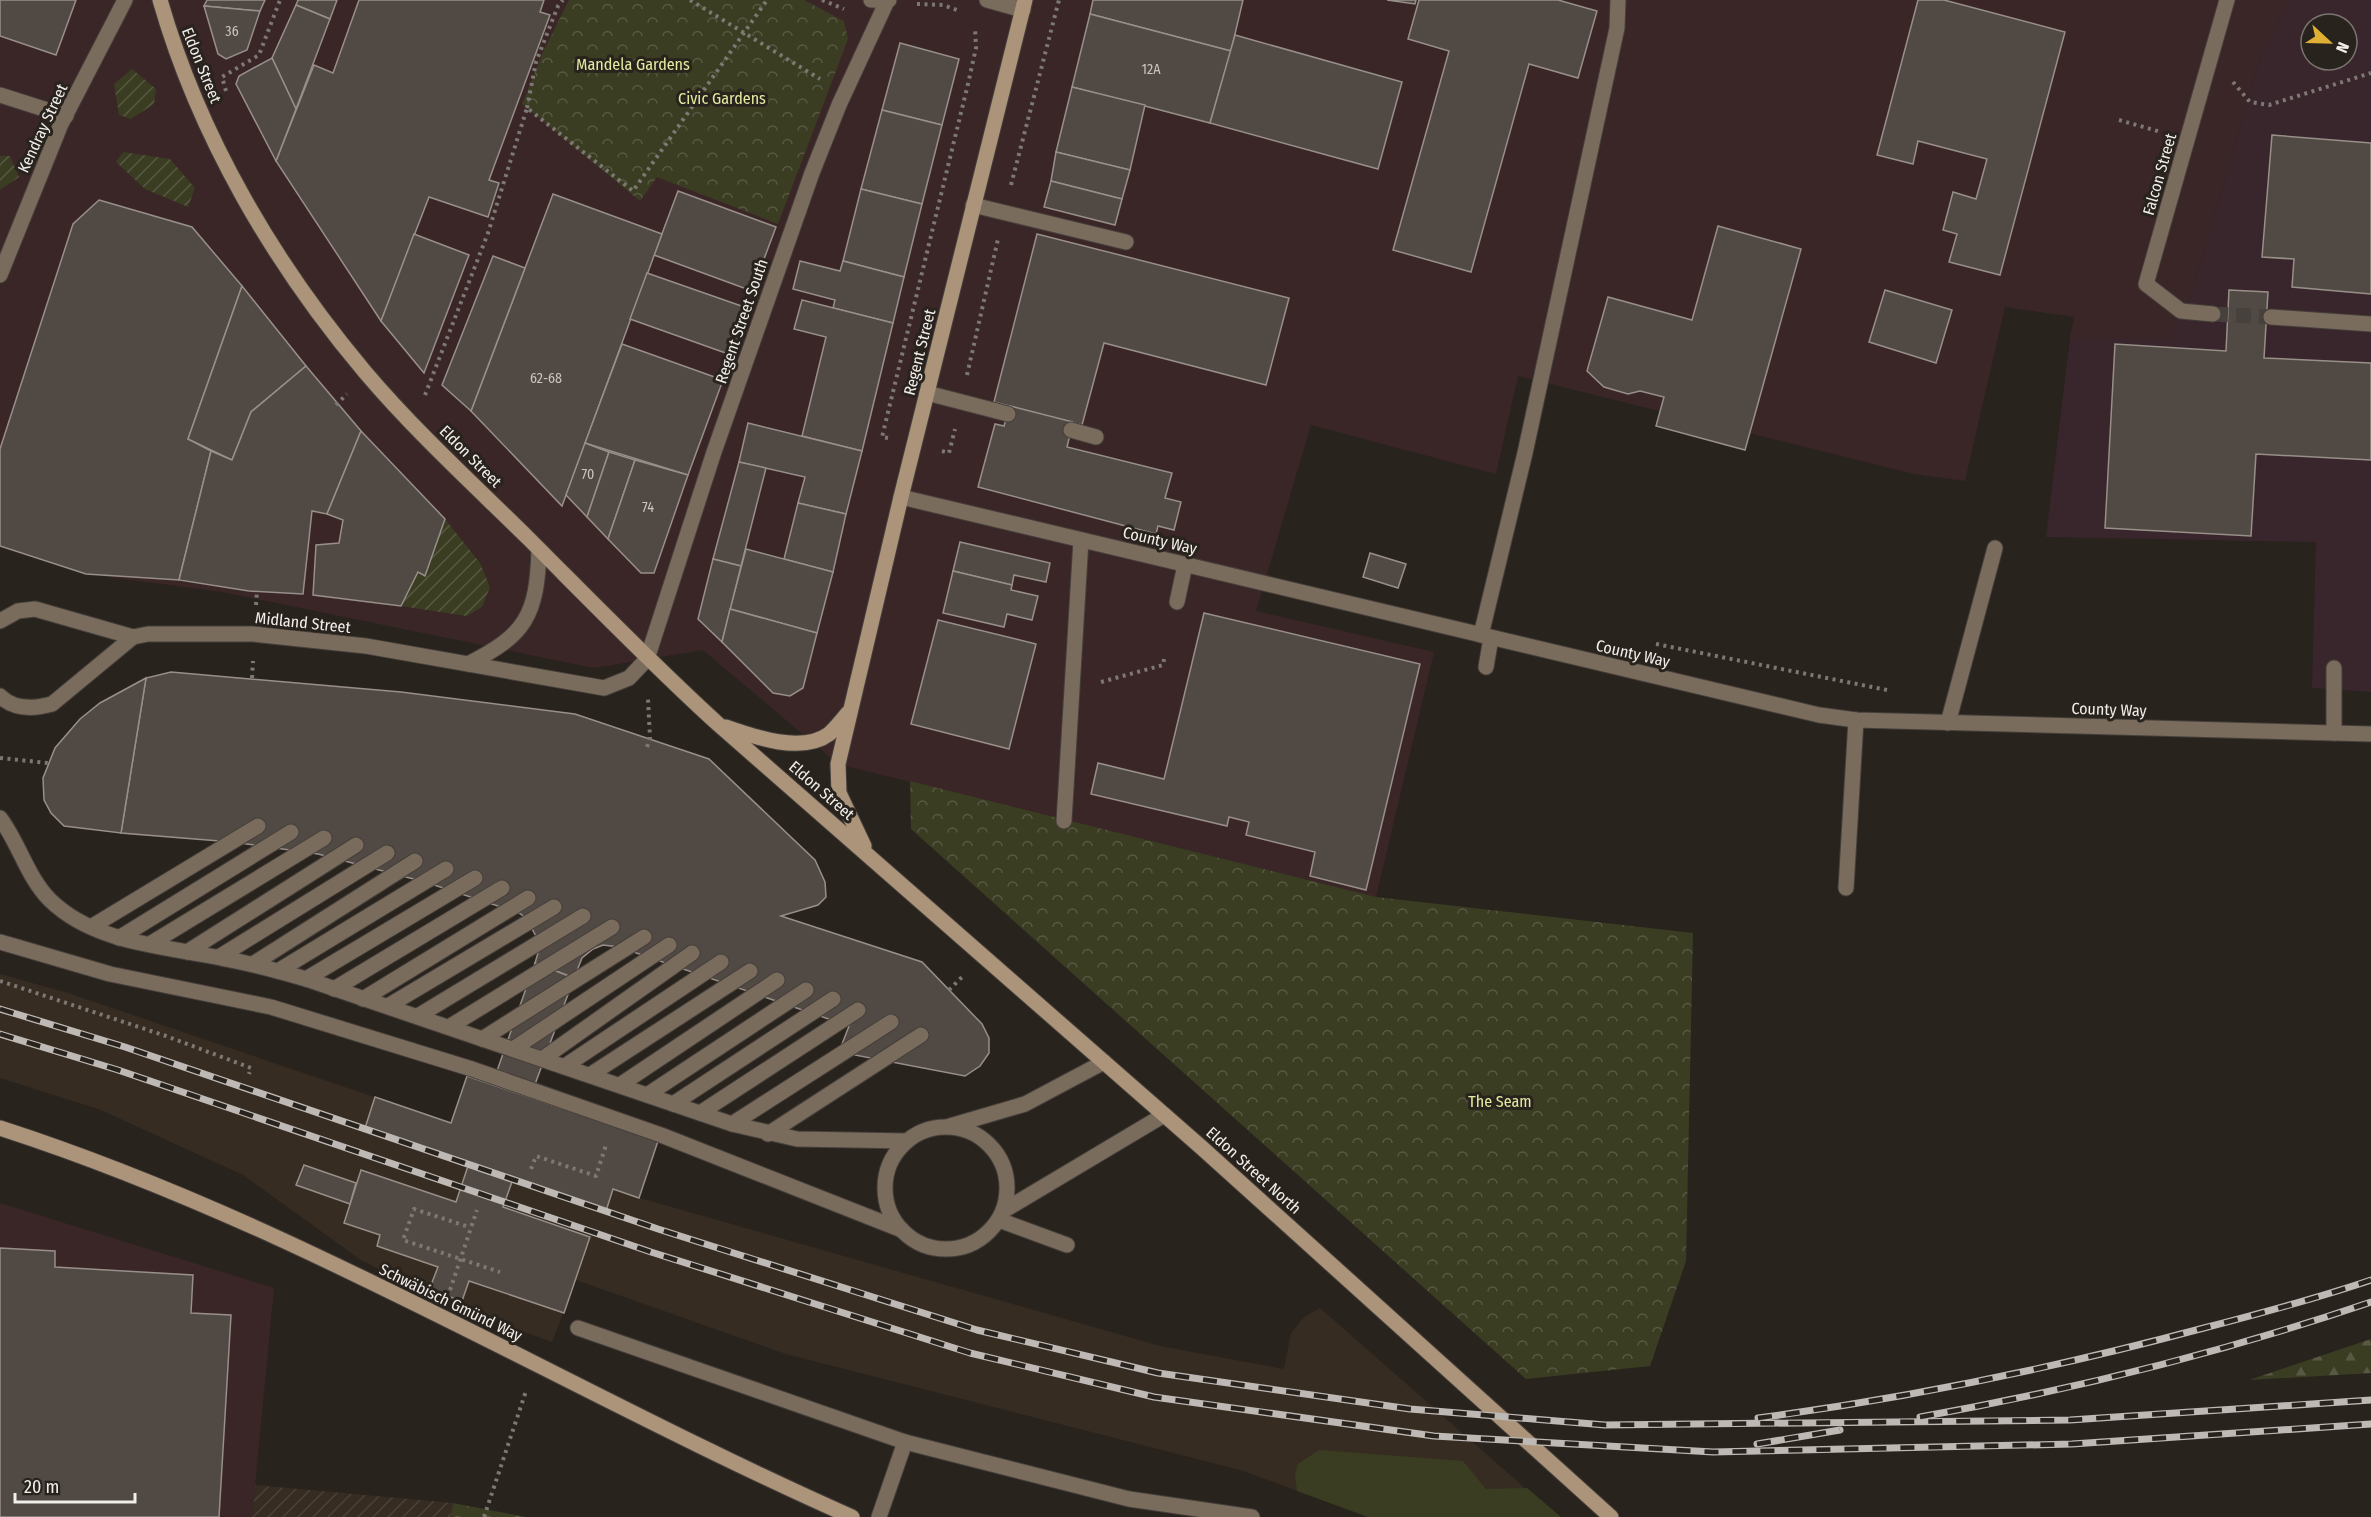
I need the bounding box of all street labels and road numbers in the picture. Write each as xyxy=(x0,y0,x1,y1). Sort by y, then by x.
street label: Eldon Street xyxy=(178,25,226,107)
street label: Kendray Street xyxy=(14,80,72,176)
street label: Falcon Street xyxy=(2139,130,2180,217)
street label: Regent Street South xyxy=(711,256,772,386)
street label: Regent Street xyxy=(900,306,940,397)
street label: Eldon Street xyxy=(436,421,506,492)
street label: County Way xyxy=(1121,523,1200,558)
street label: Midland Street xyxy=(254,608,352,637)
street label: County Way xyxy=(1594,636,1673,671)
street label: County Way xyxy=(2071,699,2148,720)
street label: Eldon Street xyxy=(785,757,859,824)
street label: Eldon Street North xyxy=(1202,1123,1305,1218)
street label: Schwäbisch Gmünd Way xyxy=(376,1260,526,1346)

